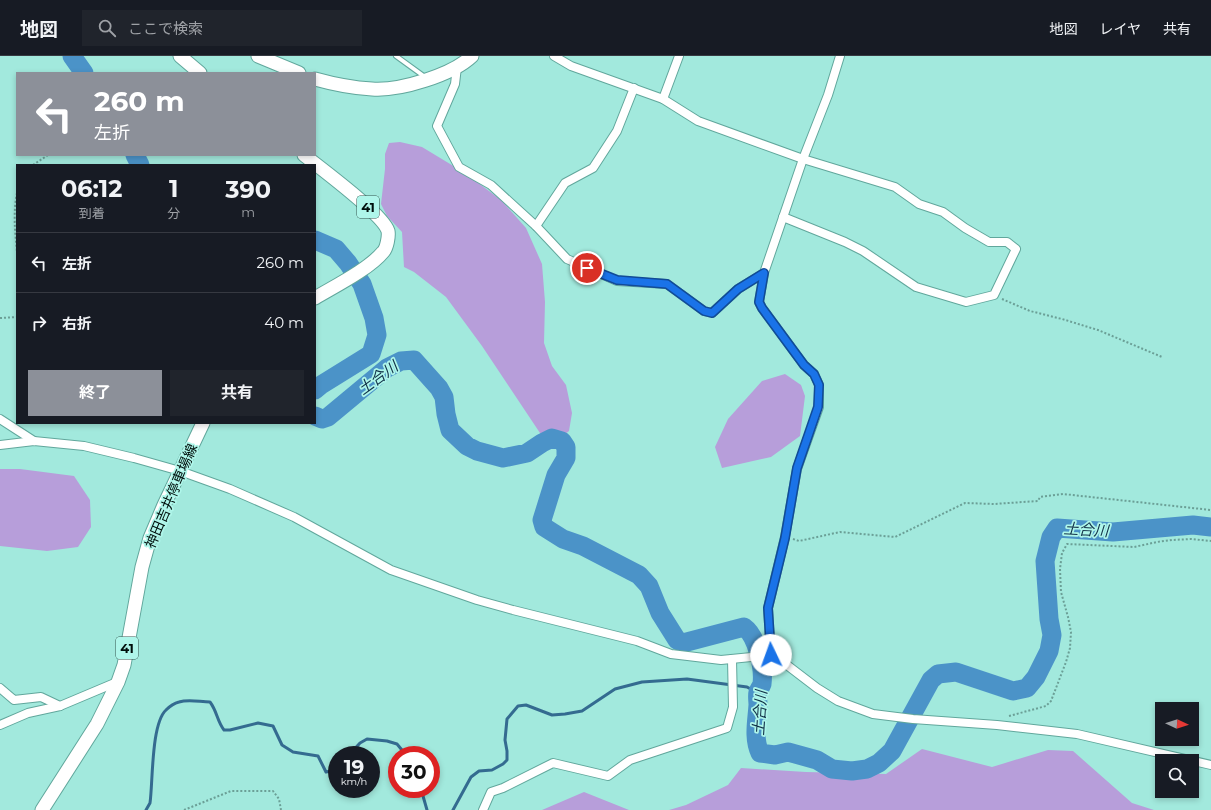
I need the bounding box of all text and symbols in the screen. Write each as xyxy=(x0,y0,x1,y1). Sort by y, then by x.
search box xyxy=(82,10,362,46)
icon: search xyxy=(96,17,118,39)
text: 地図 xyxy=(20,18,58,41)
text: ここで検索 xyxy=(128,19,203,38)
text: 地図 xyxy=(1049,20,1077,38)
text: レイヤ xyxy=(1099,20,1141,38)
text: 共有 xyxy=(1163,20,1191,38)
text: 260 m xyxy=(94,84,185,118)
icon: left xyxy=(28,88,80,140)
text: 左折 xyxy=(94,122,130,144)
text: 06:12 xyxy=(61,174,122,203)
text: 1 xyxy=(169,174,179,203)
text: 390 xyxy=(225,175,271,204)
road number: 41 xyxy=(357,196,379,218)
text: m xyxy=(241,204,255,220)
text: 到着 xyxy=(79,205,105,221)
text: 分 xyxy=(167,205,180,221)
pin xyxy=(570,251,604,285)
icon: left xyxy=(28,252,50,274)
text: 260 m xyxy=(257,253,304,272)
text: 左折 xyxy=(62,254,92,273)
icon: arrive xyxy=(576,257,598,279)
icon: right xyxy=(28,312,50,334)
text: 40 m xyxy=(264,313,304,332)
text: 右折 xyxy=(62,314,92,333)
water label: 土合川 xyxy=(354,356,403,399)
button: 終了 xyxy=(28,370,162,416)
button: 共有 xyxy=(170,370,304,416)
street label: 神田吉井停車場線 xyxy=(141,441,201,551)
water label: 土合川 xyxy=(1063,519,1111,540)
position arrow xyxy=(750,634,792,676)
road number: 41 xyxy=(116,637,138,659)
water label: 土合川 xyxy=(748,688,771,736)
north arrow xyxy=(1155,702,1199,746)
map controls xyxy=(1155,702,1199,798)
speed limit sign: 30 xyxy=(388,746,440,798)
button: search xyxy=(1155,754,1199,798)
text: 19 xyxy=(344,755,364,779)
text: km/h xyxy=(341,775,367,788)

